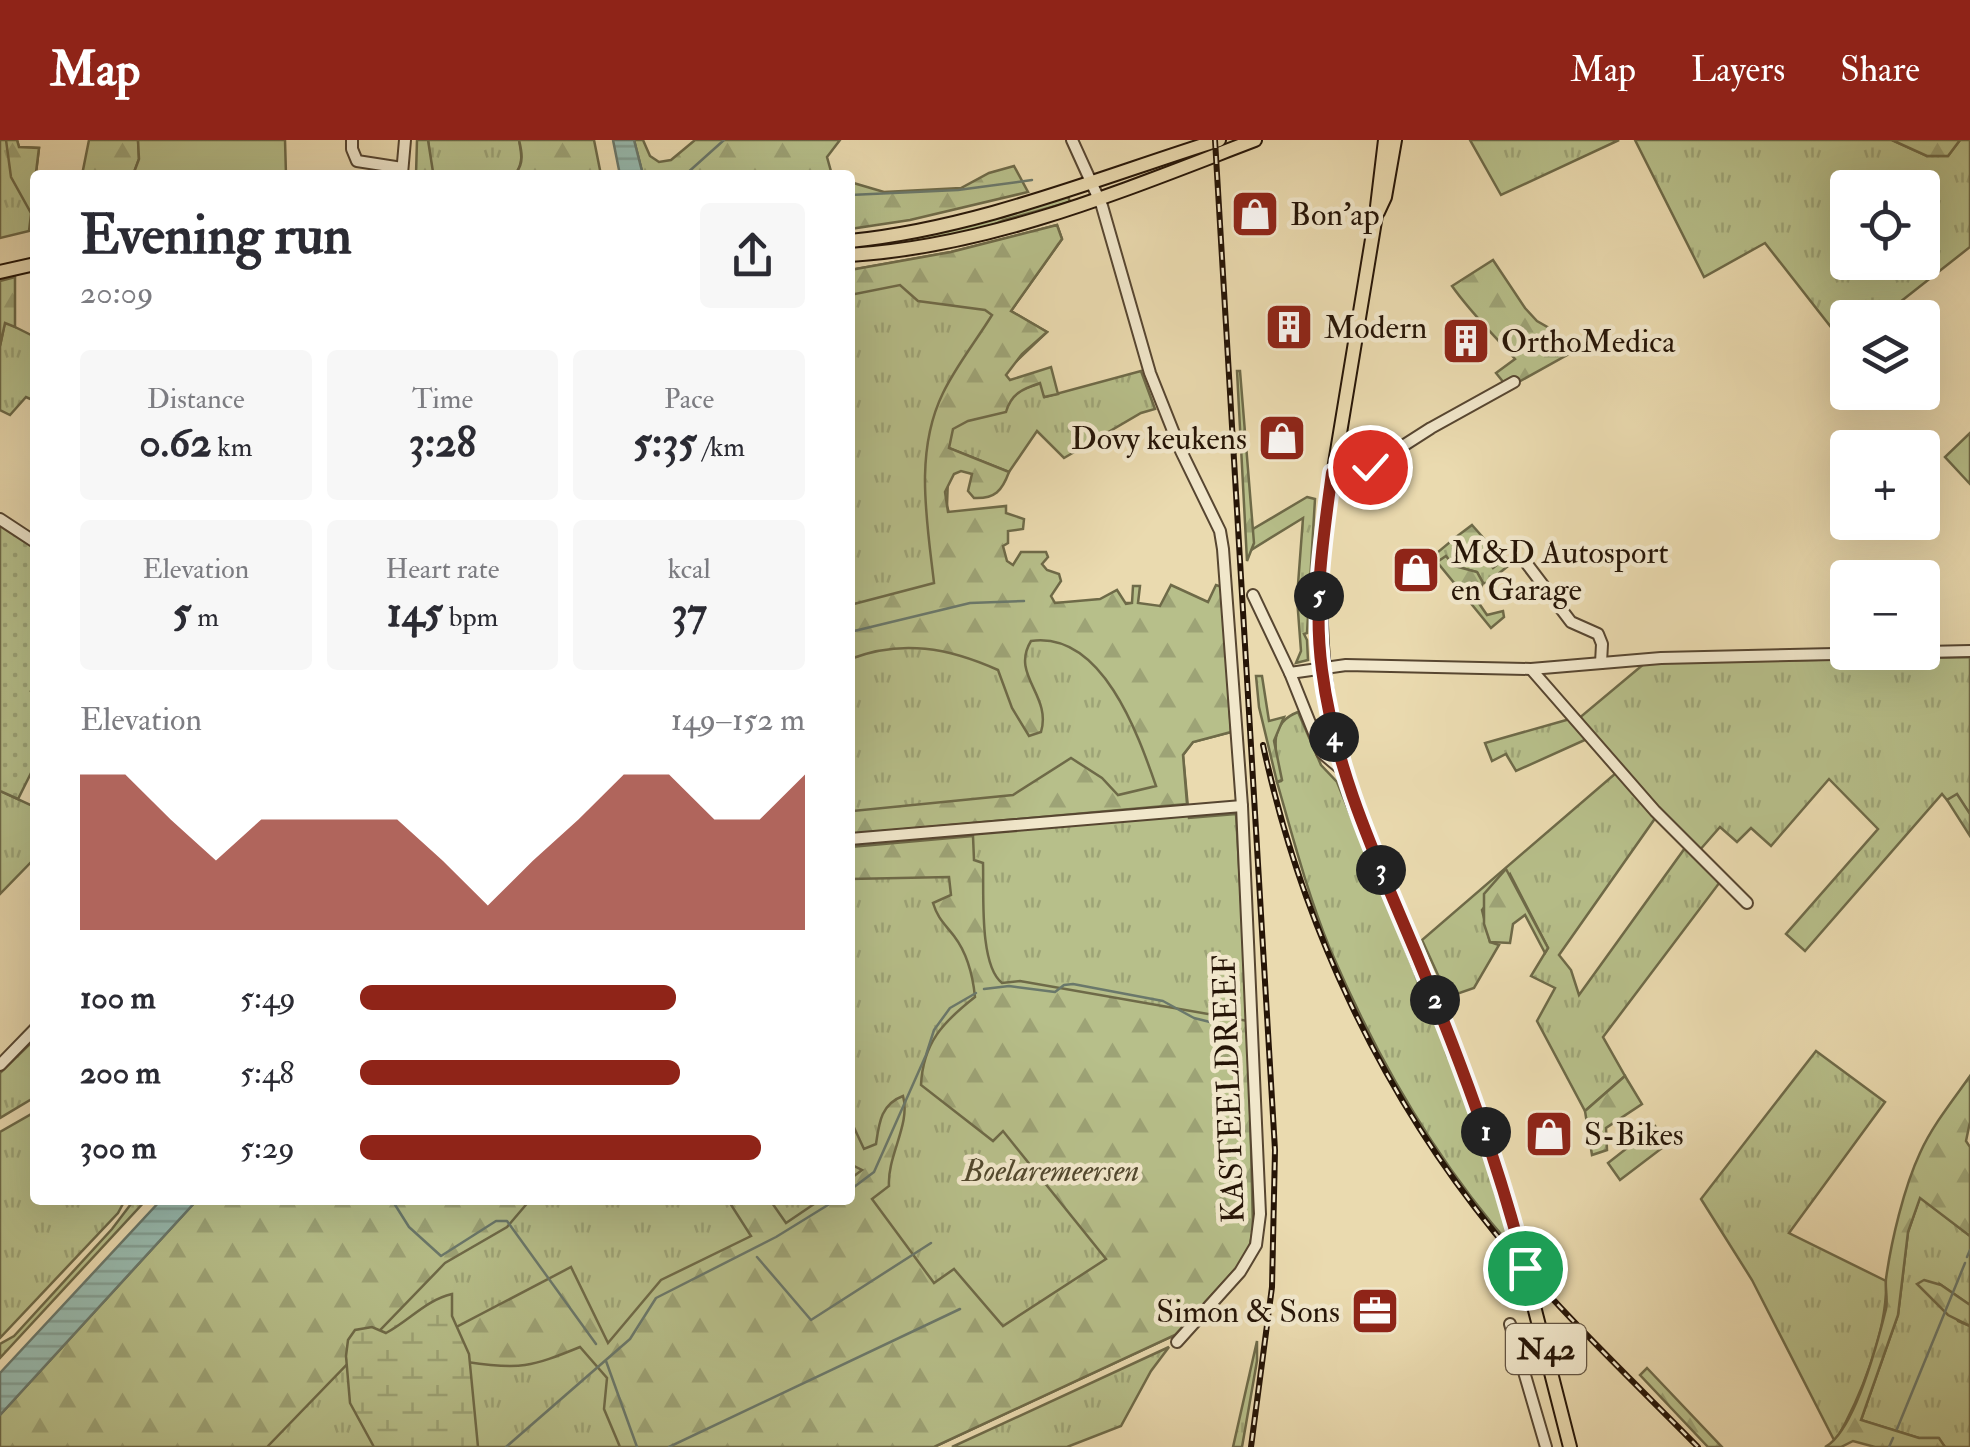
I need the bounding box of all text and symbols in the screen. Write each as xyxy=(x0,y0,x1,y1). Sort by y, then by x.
text: Map xyxy=(50,40,140,100)
text: Map xyxy=(1570,48,1636,92)
text: Layers xyxy=(1691,48,1785,92)
text: Share xyxy=(1840,48,1920,92)
map controls xyxy=(1830,170,1940,670)
button: locate xyxy=(1830,170,1940,280)
shop icon: Bon'ap xyxy=(1229,188,1281,240)
place label: Bon'ap xyxy=(1290,195,1380,235)
text: Evening run xyxy=(80,201,352,270)
button: share xyxy=(700,203,805,308)
text: 20:09 xyxy=(80,273,153,313)
button: layers xyxy=(1830,300,1940,410)
building icon: Modern xyxy=(1263,301,1315,353)
place label: Modern xyxy=(1324,308,1427,348)
building icon: OrthoMedica xyxy=(1440,315,1492,367)
place label: OrthoMedica xyxy=(1501,322,1676,362)
text: Distance xyxy=(147,382,245,417)
text: Time xyxy=(412,382,473,417)
text: Pace xyxy=(664,382,714,417)
shop icon: Dovy keukens xyxy=(1256,412,1308,464)
text: 0.62 xyxy=(139,417,211,469)
text: 3:28 xyxy=(409,417,476,469)
text: 5:35 xyxy=(633,417,697,469)
place label: Dovy keukens xyxy=(1071,419,1247,459)
pin xyxy=(1328,425,1413,510)
text: km xyxy=(211,430,252,465)
text: /km xyxy=(697,430,745,465)
button: + xyxy=(1830,430,1940,540)
icon: check xyxy=(1343,440,1398,495)
place label: M&D Autosport en Garage xyxy=(1451,533,1669,610)
shop icon: M&D Autosport en Garage xyxy=(1390,544,1442,596)
text: Elevation xyxy=(142,552,249,587)
text: Heart rate xyxy=(386,552,499,587)
text: kcal xyxy=(668,552,711,587)
button: − xyxy=(1830,560,1940,670)
pin: 5 xyxy=(1294,571,1344,621)
text: 5 xyxy=(1313,578,1325,613)
text: 5 xyxy=(173,587,191,639)
text: 145 xyxy=(387,587,443,639)
text: 37 xyxy=(671,587,707,639)
text: m xyxy=(191,600,219,635)
text: bpm xyxy=(443,600,498,635)
text: Elevation xyxy=(80,700,202,740)
text: 149–152 m xyxy=(671,700,805,740)
pin: 4 xyxy=(1309,712,1359,762)
text: 4 xyxy=(1326,719,1342,754)
pin: 3 xyxy=(1356,845,1406,895)
text: 3 xyxy=(1376,852,1386,887)
street label: KASTEELDREEF xyxy=(1204,954,1254,1224)
pin: 2 xyxy=(1410,975,1460,1025)
text: 100 m xyxy=(80,978,156,1018)
text: 5:49 xyxy=(240,978,296,1018)
text: 2 xyxy=(1428,982,1442,1017)
text: 200 m xyxy=(80,1053,161,1093)
text: 5:48 xyxy=(240,1053,294,1093)
pin: 1 xyxy=(1461,1107,1511,1157)
shop icon: S-Bikes xyxy=(1523,1108,1575,1160)
text: 1 xyxy=(1481,1114,1491,1149)
place label: S-Bikes xyxy=(1584,1115,1684,1155)
text: 300 m xyxy=(80,1128,157,1168)
text: 5:29 xyxy=(240,1128,295,1168)
park label: Boelaremeersen xyxy=(961,1151,1139,1191)
pin xyxy=(1483,1226,1568,1311)
icon: arrive xyxy=(1498,1241,1553,1296)
office icon: Simon & Sons xyxy=(1349,1285,1401,1337)
place label: Simon & Sons xyxy=(1156,1292,1340,1332)
road number: N42 xyxy=(1506,1324,1586,1374)

